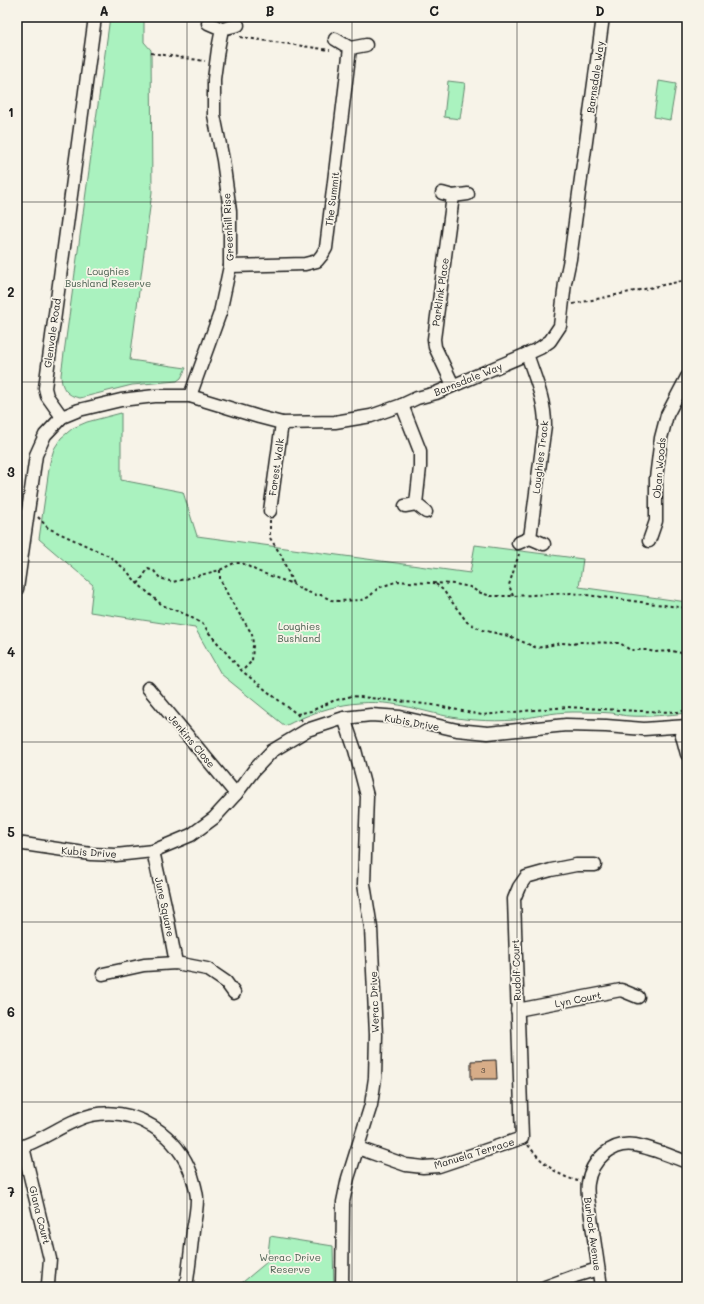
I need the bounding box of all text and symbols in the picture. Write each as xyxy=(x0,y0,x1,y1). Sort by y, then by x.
text: A xyxy=(99,2,109,19)
text: B xyxy=(266,2,275,19)
text: C xyxy=(429,2,439,19)
text: D xyxy=(595,2,605,19)
street label: Barnsdale Way xyxy=(583,40,607,114)
text: 1 xyxy=(8,103,14,120)
street label: The Summit xyxy=(322,171,342,227)
street label: Greenhill Rise xyxy=(219,193,237,261)
street label: Parklink Place xyxy=(428,257,452,327)
park label: Loughies Bushland Reserve xyxy=(65,264,151,290)
text: 2 xyxy=(7,283,15,300)
street label: Glenvale Road xyxy=(40,297,64,369)
street label: Barnsdale Way xyxy=(432,359,504,399)
street label: Loughies Track xyxy=(529,420,551,494)
street label: Forest Walk xyxy=(265,437,287,497)
street label: Oban Woods xyxy=(649,437,669,499)
text: 3 xyxy=(7,463,15,480)
park label: Loughies Bushland xyxy=(278,619,320,645)
text: 4 xyxy=(7,643,15,660)
street label: Kubis Drive xyxy=(383,710,441,734)
street label: Jenkins Close xyxy=(165,711,219,771)
text: 5 xyxy=(7,823,15,840)
street label: Kubis Drive xyxy=(61,843,117,861)
street label: June Square xyxy=(152,876,178,938)
street label: Rudolf Court xyxy=(508,939,524,1001)
street label: Werac Drive xyxy=(366,971,382,1033)
street label: Lyn Court xyxy=(554,988,602,1010)
text: 6 xyxy=(7,1003,15,1020)
house number: 3 xyxy=(481,1065,486,1075)
street label: Manuela Terrace xyxy=(432,1134,516,1172)
text: 7 xyxy=(7,1183,15,1200)
street label: Giana Court xyxy=(26,1184,54,1246)
street label: Burlock Avenue xyxy=(581,1196,605,1272)
park label: Werac Drive Reserve xyxy=(259,1250,321,1276)

